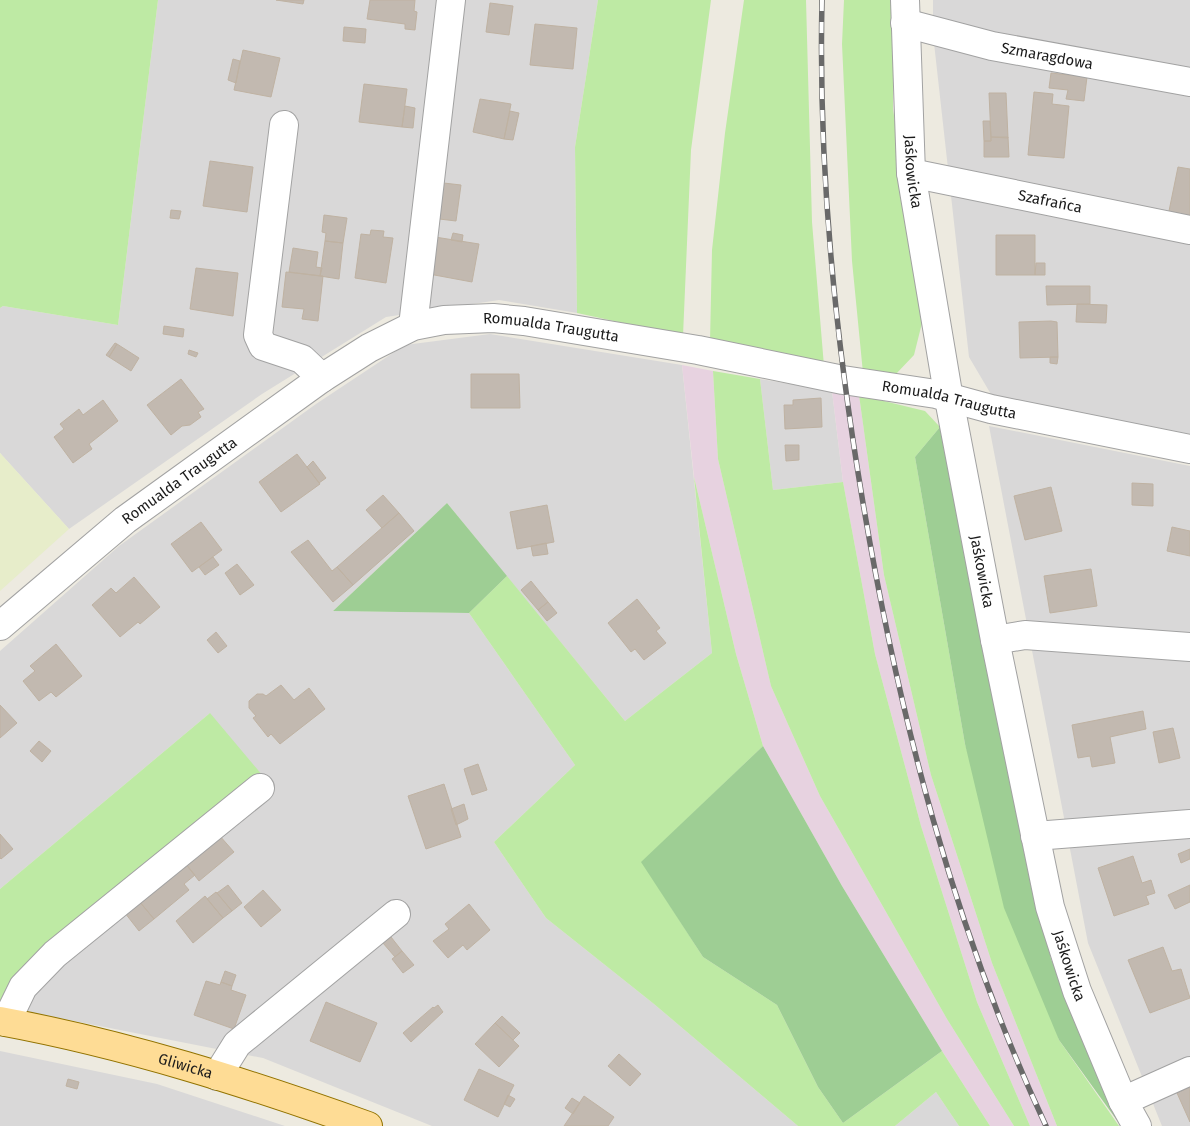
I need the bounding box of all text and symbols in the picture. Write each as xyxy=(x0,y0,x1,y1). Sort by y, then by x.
street label: Szmaragdowa xyxy=(1000,39,1094,73)
street label: Jaśkowicka xyxy=(901,135,926,210)
street label: Szafrańca xyxy=(1016,186,1084,217)
street label: Romualda Traugutta xyxy=(483,309,620,346)
street label: Romualda Traugutta xyxy=(881,377,1018,423)
street label: Romualda Traugutta xyxy=(118,433,240,528)
street label: Jaśkowicka xyxy=(966,534,998,610)
street label: Jaśkowicka xyxy=(1049,928,1089,1004)
street label: Gliwicka xyxy=(156,1050,215,1083)

